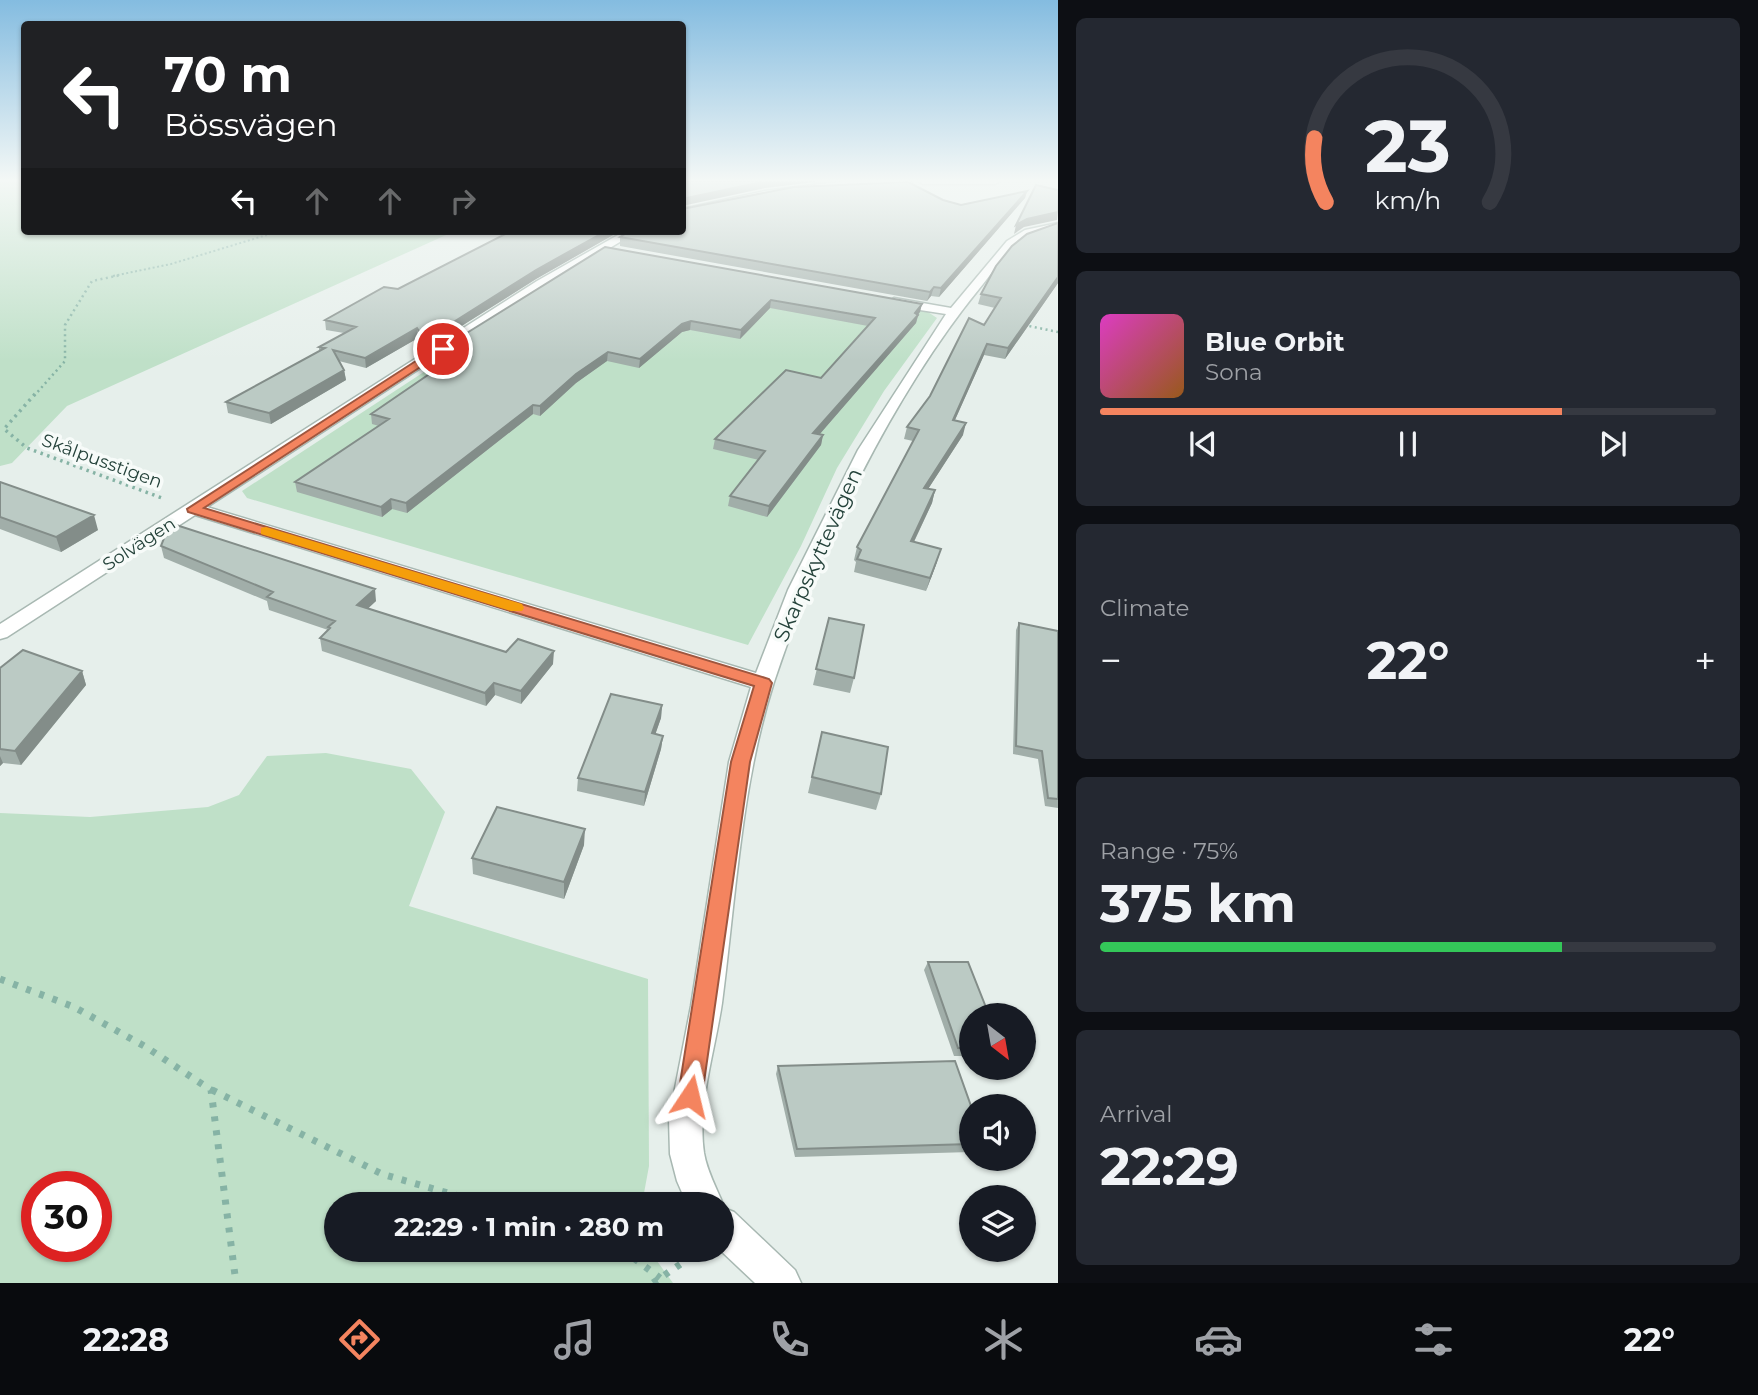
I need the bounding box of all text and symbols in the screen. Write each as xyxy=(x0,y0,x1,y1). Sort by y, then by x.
text: 70 m xyxy=(164,45,292,104)
icon: left xyxy=(49,49,140,140)
text: 23 xyxy=(1365,102,1451,190)
text: Bössvägen xyxy=(164,105,338,144)
icon: left xyxy=(225,182,263,220)
icon: ahead xyxy=(298,182,336,220)
icon: ahead xyxy=(371,182,409,220)
icon: right xyxy=(444,182,482,220)
text: km/h xyxy=(1375,184,1441,214)
pin xyxy=(413,319,473,379)
text: Blue Orbit xyxy=(1205,326,1344,358)
icon: arrive xyxy=(424,330,462,368)
text: Sona xyxy=(1205,358,1263,386)
icon: previous xyxy=(1184,425,1222,463)
icon: pause xyxy=(1389,425,1427,463)
icon: next xyxy=(1594,425,1632,463)
street label: Skålpusstigen xyxy=(39,429,165,493)
street label: Skarpskyttevägen xyxy=(768,464,867,645)
street label: Solvägen xyxy=(98,512,180,576)
text: Climate xyxy=(1100,594,1189,622)
text: 22° xyxy=(1366,629,1450,692)
text: − xyxy=(1100,637,1122,684)
text: + xyxy=(1694,637,1716,684)
text: Range · 75% xyxy=(1100,837,1238,865)
text: 375 km xyxy=(1100,872,1296,935)
north arrow xyxy=(959,1003,1036,1080)
map controls xyxy=(959,1003,1036,1262)
position arrow xyxy=(653,1059,727,1133)
button: sound xyxy=(959,1094,1036,1171)
text: Arrival xyxy=(1100,1100,1173,1128)
text: 22:29 xyxy=(1100,1135,1239,1198)
speed limit sign: 30 xyxy=(21,1171,112,1262)
button: layers xyxy=(959,1185,1036,1262)
text: 22:29 · 1 min · 280 m xyxy=(394,1211,664,1243)
icon: directions xyxy=(335,1315,384,1364)
icon: music xyxy=(550,1315,599,1364)
icon: phone xyxy=(765,1315,814,1364)
icon: climate xyxy=(979,1315,1028,1364)
icon: car xyxy=(1194,1315,1243,1364)
icon: filters xyxy=(1409,1315,1458,1364)
text: 22:28 xyxy=(83,1320,169,1359)
text: 22° xyxy=(1624,1320,1675,1359)

